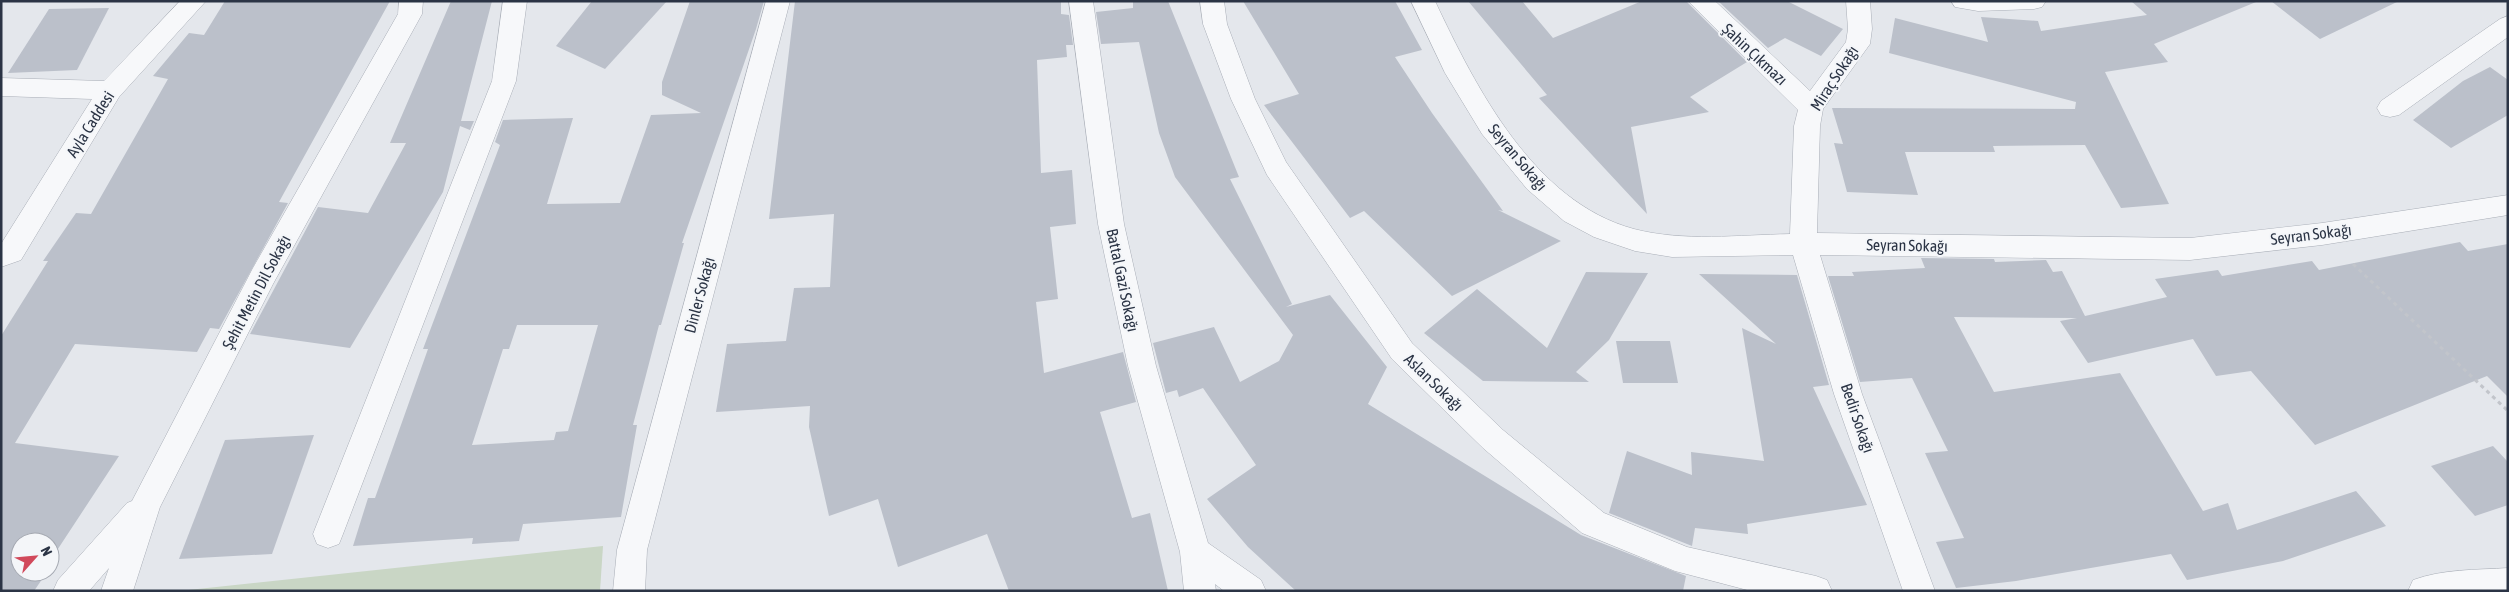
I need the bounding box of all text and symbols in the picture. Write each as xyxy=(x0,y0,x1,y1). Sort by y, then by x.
street label: Şahin Çıkmazı xyxy=(1718,19,1791,89)
street label: Miraç Sokağı xyxy=(1806,42,1862,114)
street label: Ayla Caddesi xyxy=(63,88,118,161)
street label: Seyran Sokağı xyxy=(1484,120,1551,195)
street label: Seyran Sokağı xyxy=(2269,220,2353,249)
street label: Battal Gazi Sokağı xyxy=(1102,227,1143,333)
street label: Şehit Metin Dil Sokağı xyxy=(218,232,295,353)
street label: Seyran Sokağı xyxy=(1866,235,1948,256)
street label: Dinler Sokağı xyxy=(680,255,719,335)
street label: Aslan Sokağı xyxy=(1400,350,1467,415)
street label: Bedir Sokağı xyxy=(1837,381,1878,455)
north arrow xyxy=(10,532,60,582)
text: N xyxy=(38,544,56,558)

